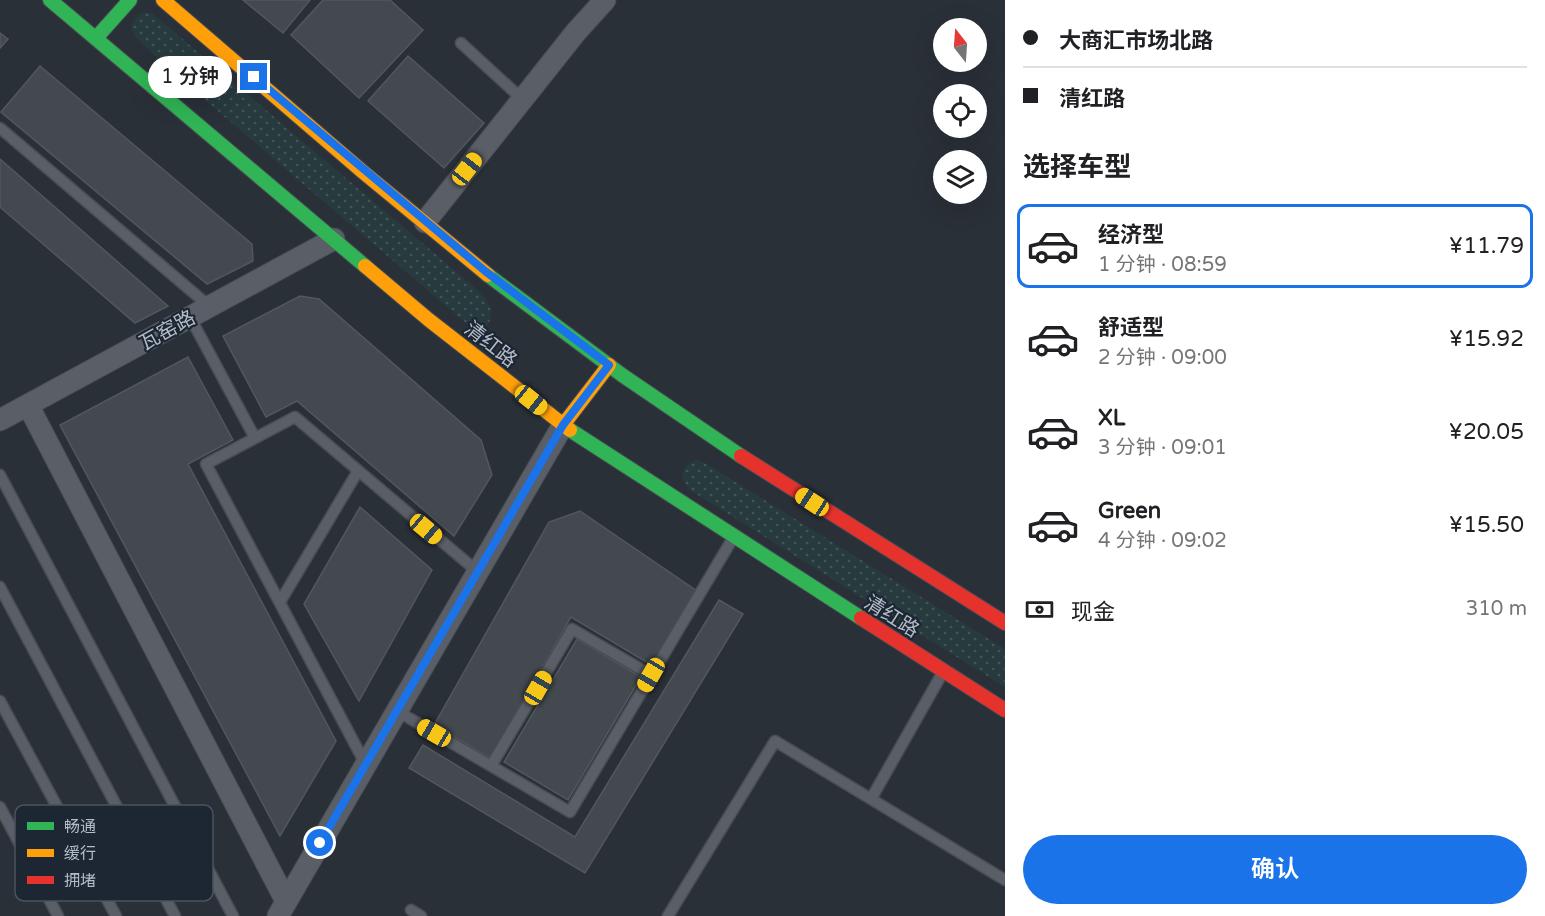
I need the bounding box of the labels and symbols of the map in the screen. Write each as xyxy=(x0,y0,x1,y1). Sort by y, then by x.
north arrow xyxy=(933,18,987,72)
callout: 1 分钟 xyxy=(149,56,233,98)
route end xyxy=(240,63,267,90)
car xyxy=(449,149,485,189)
street label: 瓦窑路 xyxy=(135,306,200,356)
street label: 清红路 xyxy=(459,317,521,373)
car xyxy=(511,382,551,418)
car xyxy=(792,485,832,519)
car xyxy=(406,511,446,547)
street label: 清红路 xyxy=(860,591,923,643)
car xyxy=(634,655,668,695)
car xyxy=(521,668,555,708)
car xyxy=(414,716,454,750)
legend xyxy=(15,805,213,901)
text: 畅通 xyxy=(64,817,96,837)
route start xyxy=(306,829,333,856)
text: 缓行 xyxy=(64,844,96,864)
text: 拥堵 xyxy=(64,871,96,891)

